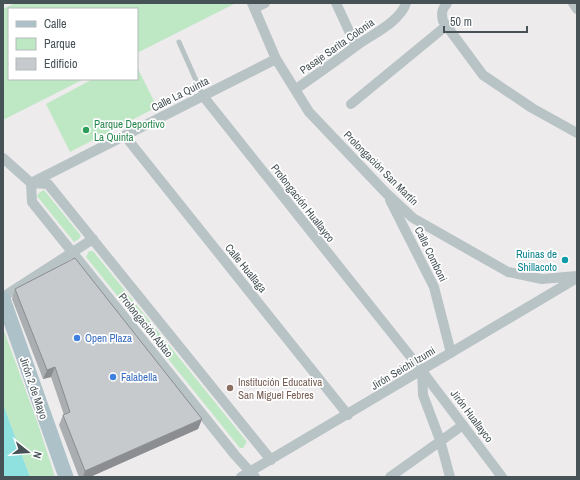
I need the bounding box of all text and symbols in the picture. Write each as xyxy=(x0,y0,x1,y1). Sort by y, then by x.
legend xyxy=(8,8,138,80)
scale bar xyxy=(444,8,527,34)
text: 50 m xyxy=(450,14,472,30)
street label: Pasaje Sarita Colonia xyxy=(297,15,377,77)
text: Calle xyxy=(44,16,66,32)
text: Parque xyxy=(44,36,76,52)
text: Edificio xyxy=(44,56,77,72)
street label: Calle La Quinta xyxy=(149,74,211,114)
place label: Parque Deportivo La Quinta xyxy=(94,117,165,144)
marker: Parque Deportivo La Quinta xyxy=(81,125,91,135)
street label: Prolongación San Martín xyxy=(341,128,421,208)
street label: Prolongación Huallayco xyxy=(268,161,338,245)
street label: Calle Comboni xyxy=(412,224,450,284)
street label: Calle Huallaga xyxy=(222,241,270,295)
place label: Ruinas de Shillacoto xyxy=(516,247,557,274)
marker: Ruinas de Shillacoto xyxy=(560,255,570,265)
street label: Prolongación Abtao xyxy=(116,290,176,360)
place label: Open Plaza xyxy=(85,331,132,345)
marker: Open Plaza xyxy=(72,333,82,343)
street label: Jirón Seichi Izumi xyxy=(368,343,438,393)
street label: Jirón 2 de Mayo xyxy=(17,355,51,421)
place label: Falabella xyxy=(121,370,157,384)
marker: Falabella xyxy=(108,372,118,382)
place label: Institución Educativa San Miguel Febres xyxy=(238,375,322,402)
marker: Institución Educativa San Miguel Febres xyxy=(225,383,235,393)
street label: Jirón Huallayco xyxy=(448,387,496,445)
north arrow xyxy=(8,432,48,472)
text: N xyxy=(30,450,45,460)

